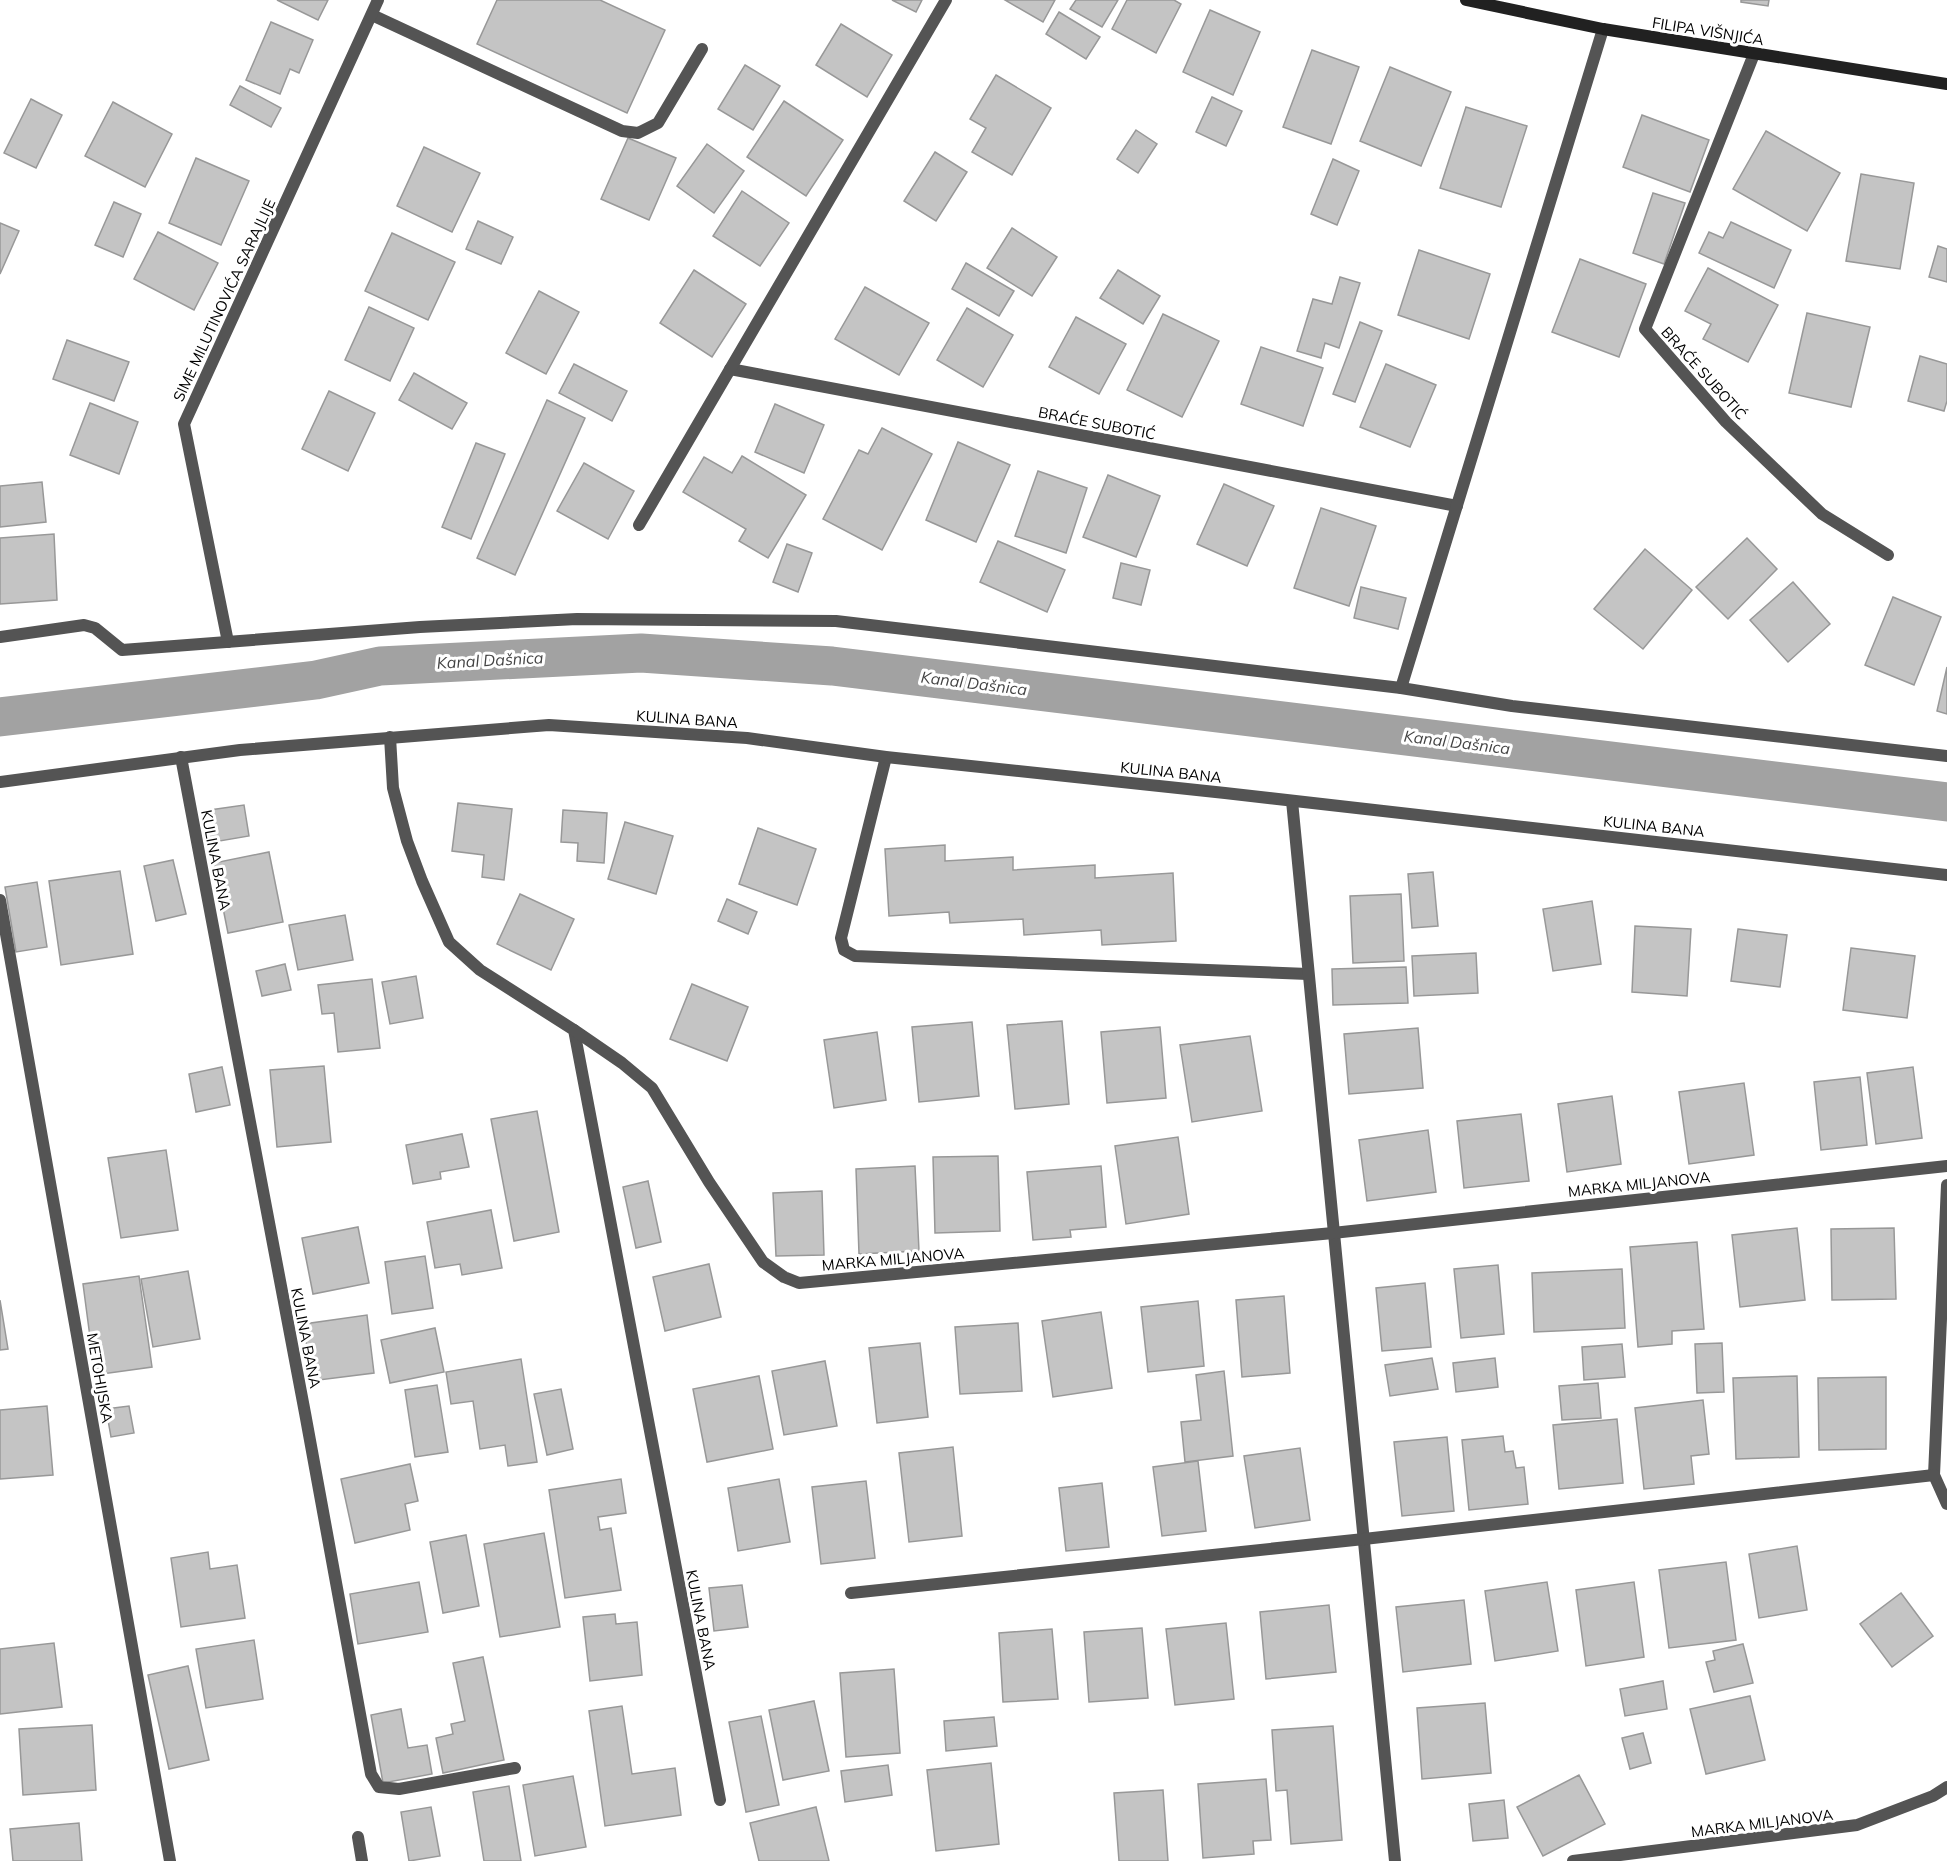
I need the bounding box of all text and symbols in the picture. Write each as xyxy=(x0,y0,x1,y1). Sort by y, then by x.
street label: FILIPA VIŠNJIĆA xyxy=(1651,13,1765,49)
street label: SIME MILUTINOVIĆA SARAJLIJE xyxy=(169,195,280,404)
street label: BRAĆE SUBOTIĆ xyxy=(1657,322,1751,424)
street label: BRAĆE SUBOTIĆ xyxy=(1037,402,1157,444)
water label: Kanal Dašnica xyxy=(436,647,544,673)
water label: Kanal Dašnica xyxy=(920,667,1029,699)
street label: KULINA BANA xyxy=(636,706,738,732)
water label: Kanal Dašnica xyxy=(1403,726,1512,758)
street label: KULINA BANA xyxy=(1119,757,1223,787)
street label: KULINA BANA xyxy=(197,808,235,912)
street label: KULINA BANA xyxy=(1602,811,1706,841)
street label: MARKA MILJANOVA xyxy=(1567,1167,1711,1201)
street label: MARKA MILJANOVA xyxy=(821,1243,965,1275)
street label: KULINA BANA xyxy=(287,1286,325,1390)
street label: METOHIJSKA xyxy=(83,1331,117,1425)
street label: KULINA BANA xyxy=(682,1568,720,1672)
street label: MARKA MILJANOVA xyxy=(1690,1805,1834,1841)

